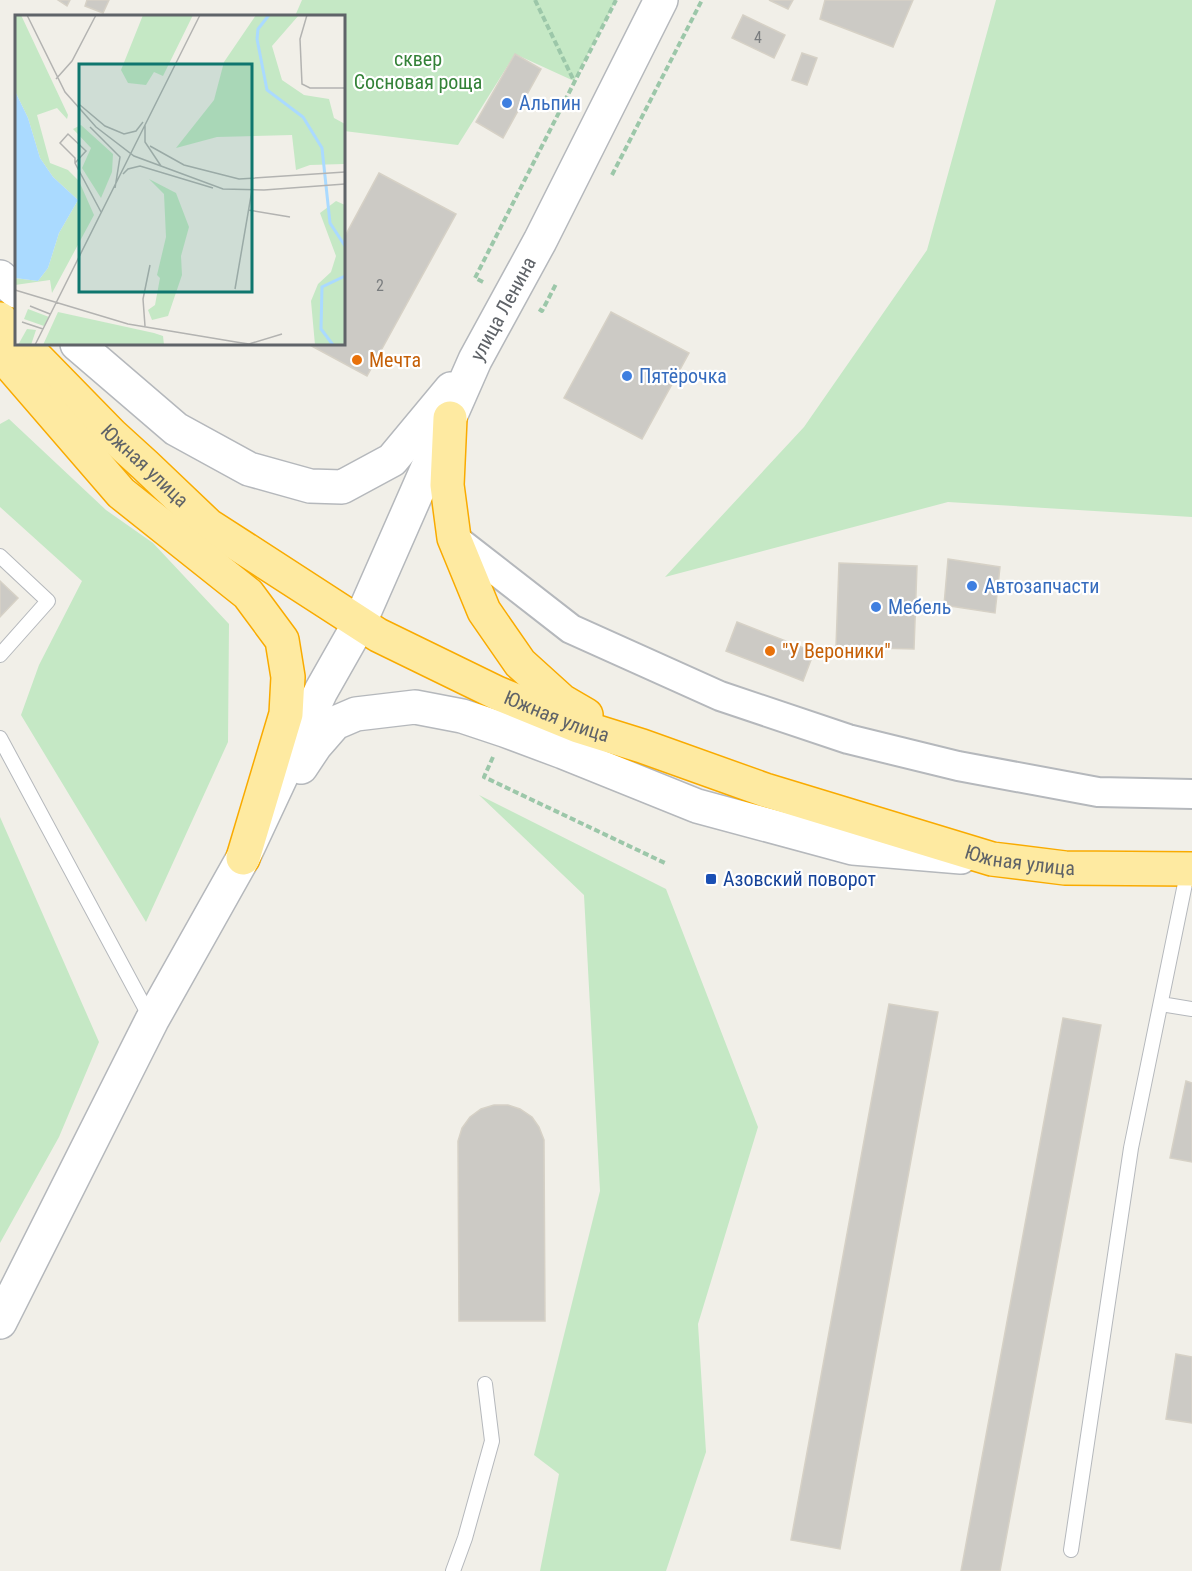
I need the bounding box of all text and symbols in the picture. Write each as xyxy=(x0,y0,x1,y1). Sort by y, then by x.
inset map xyxy=(15,15,345,345)
house number: 4 xyxy=(754,28,762,47)
park label: сквер Сосновая роща xyxy=(354,47,482,94)
place label: Альпин xyxy=(519,91,581,115)
marker: Альпин xyxy=(500,96,514,110)
street label: улица Ленина xyxy=(465,253,541,365)
house number: 2 xyxy=(376,276,384,295)
place label: Мечта xyxy=(369,348,421,372)
marker: Мечта xyxy=(350,353,364,367)
place label: Пятёрочка xyxy=(639,364,727,388)
marker: Пятёрочка xyxy=(620,369,634,383)
street label: Южная улица xyxy=(96,419,194,512)
place label: Автозапчасти xyxy=(984,574,1099,598)
marker: Автозапчасти xyxy=(965,579,979,593)
place label: Мебель xyxy=(888,595,951,619)
marker: Мебель xyxy=(869,600,883,614)
place label: "У Вероники" xyxy=(782,639,891,663)
marker: "У Вероники" xyxy=(763,644,777,658)
street label: Южная улица xyxy=(501,685,612,747)
street label: Южная улица xyxy=(962,839,1075,880)
place label: Азовский поворот xyxy=(723,867,876,891)
marker: Азовский поворот xyxy=(704,872,718,886)

